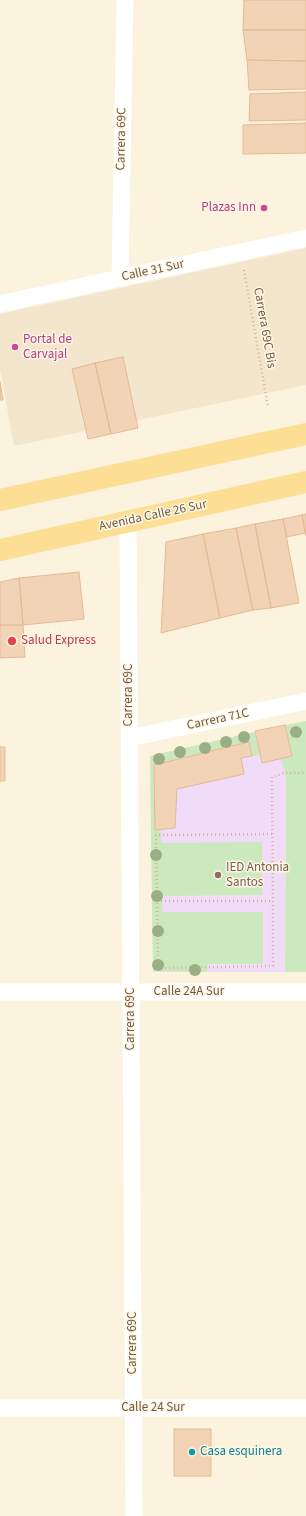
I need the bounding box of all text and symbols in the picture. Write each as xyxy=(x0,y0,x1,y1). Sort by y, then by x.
street label: Carrera 69C xyxy=(114,107,130,171)
place label: Plazas Inn xyxy=(201,200,256,216)
marker: Plazas Inn xyxy=(259,203,269,213)
street label: Calle 31 Sur xyxy=(120,257,186,285)
street label: Carrera 69C Bis xyxy=(249,286,279,370)
place label: Portal de Carvajal xyxy=(23,332,72,363)
marker: Portal de Carvajal xyxy=(10,342,20,352)
street label: Avenida Calle 26 Sur xyxy=(98,497,208,535)
place label: Salud Express xyxy=(21,633,96,649)
marker: Salud Express xyxy=(6,635,18,647)
street label: Carrera 69C xyxy=(121,663,137,727)
street label: Carrera 71C xyxy=(186,706,250,734)
place label: IED Antonia Santos xyxy=(226,860,289,891)
marker: IED Antonia Santos xyxy=(213,870,223,880)
street label: Calle 24A Sur xyxy=(154,984,224,1000)
street label: Carrera 69C xyxy=(123,987,139,1051)
street label: Carrera 69C xyxy=(125,1311,141,1375)
street label: Calle 24 Sur xyxy=(121,1400,185,1416)
place label: Casa esquinera xyxy=(200,1444,282,1460)
marker: Casa esquinera xyxy=(187,1447,197,1457)

